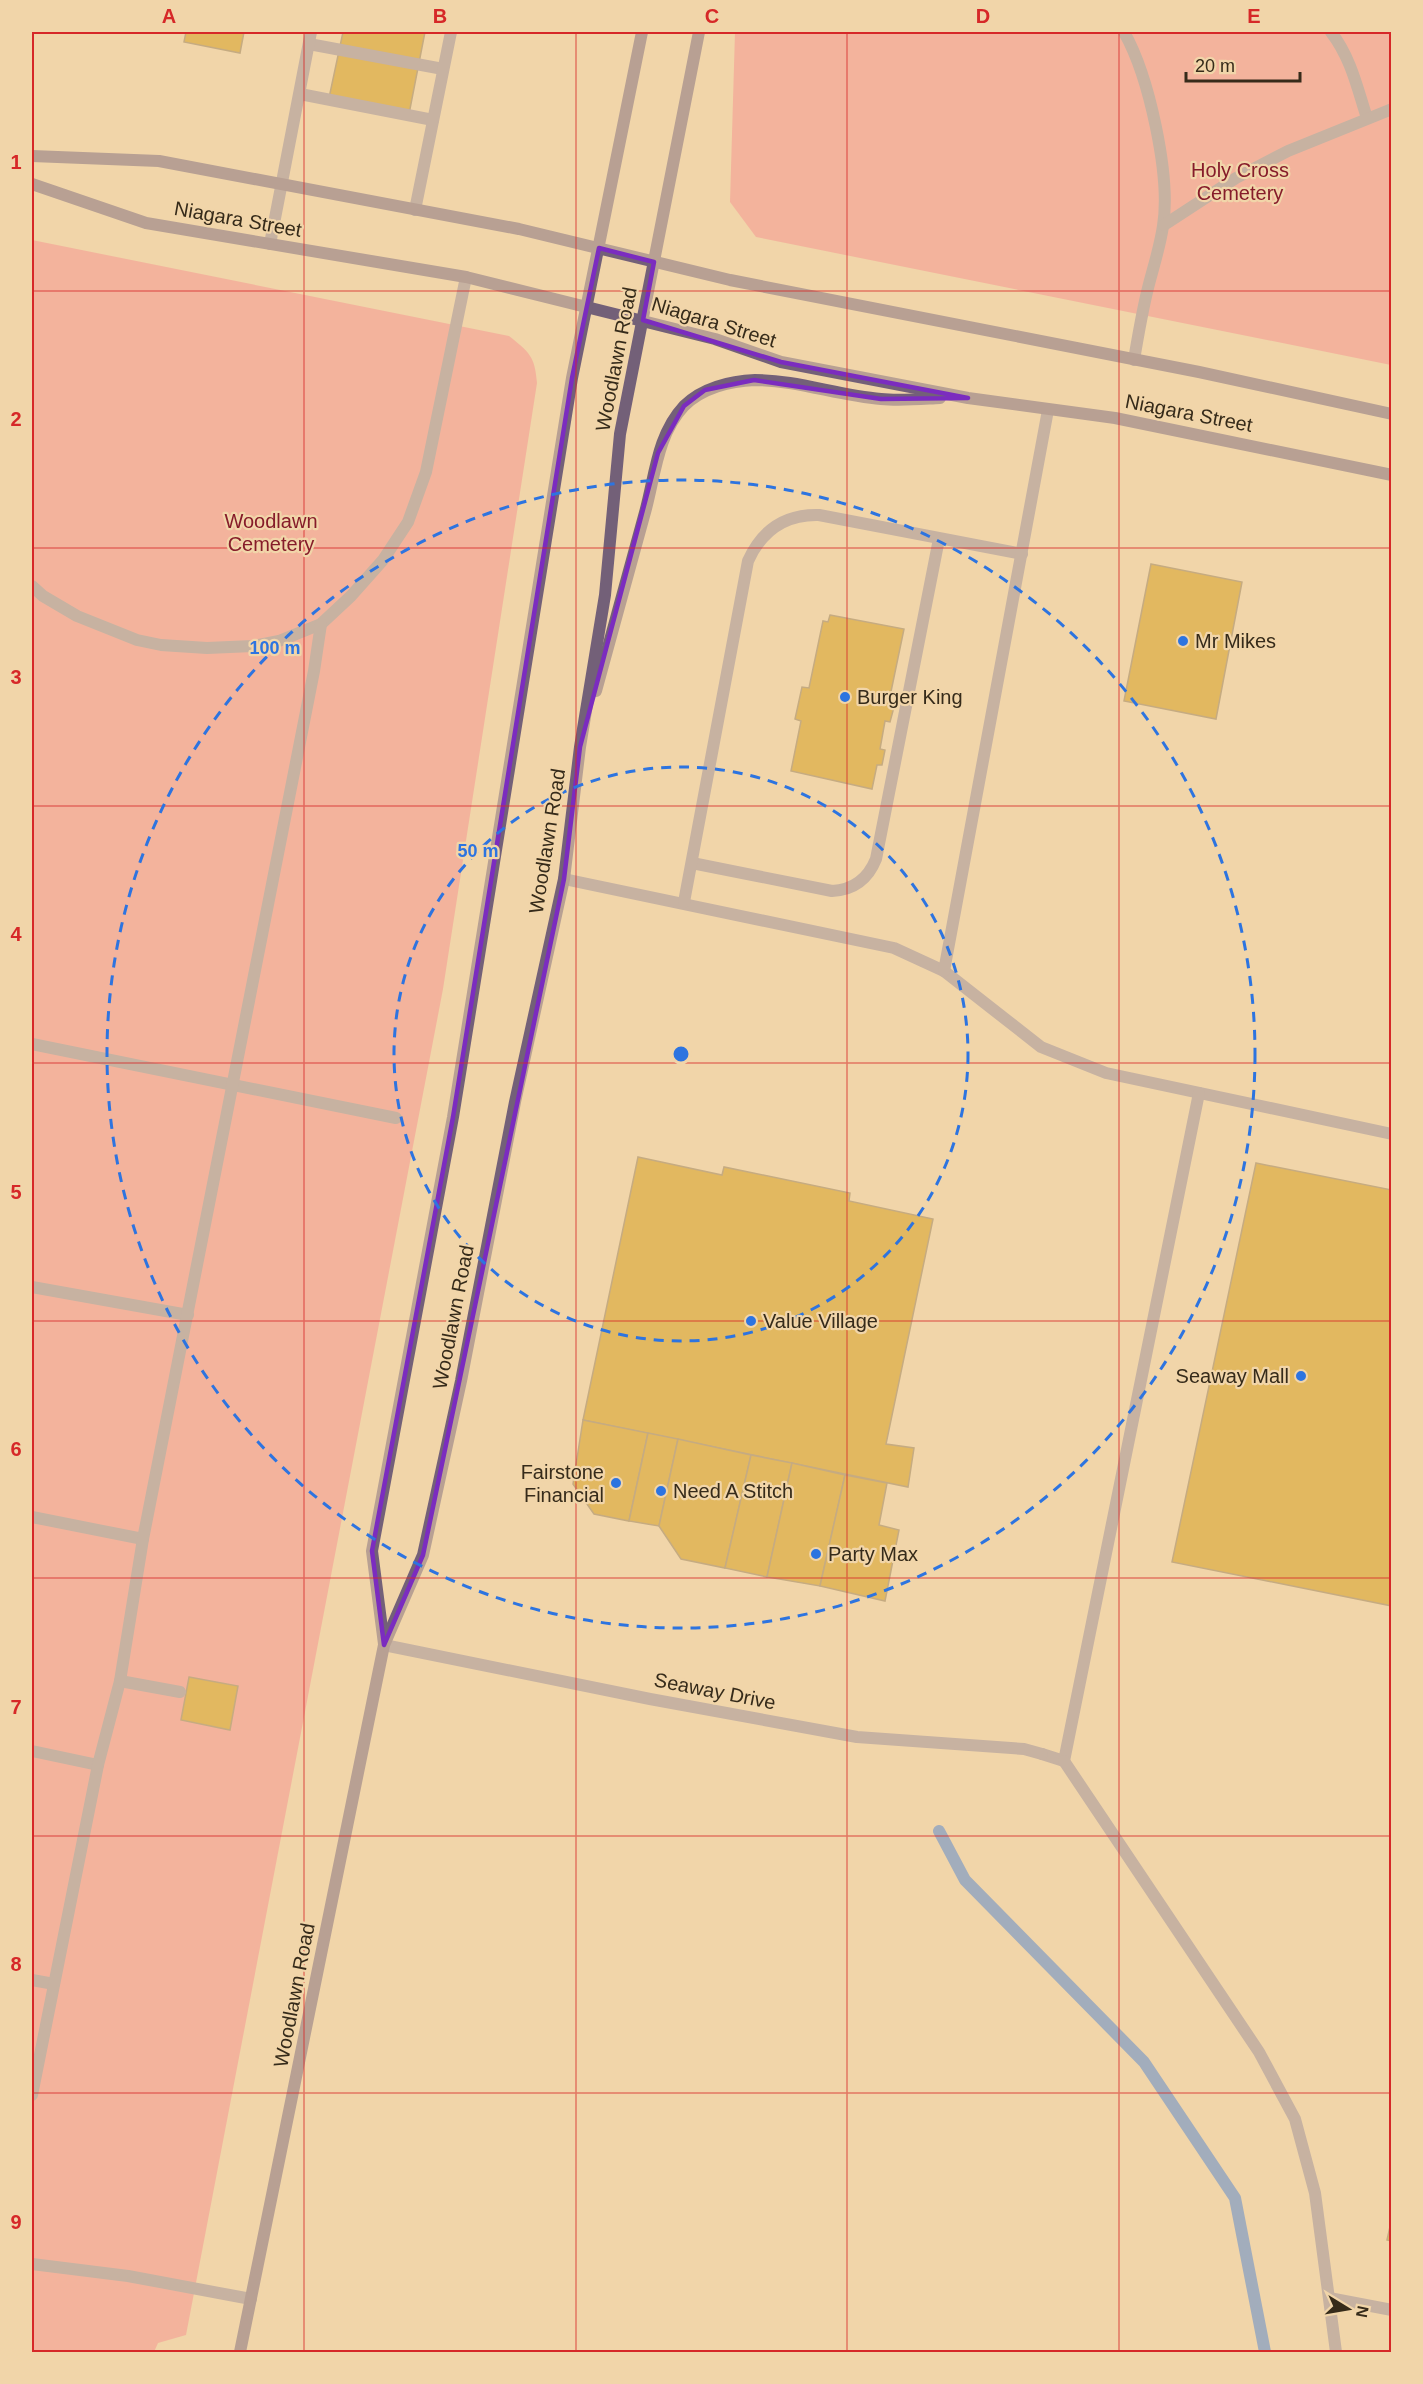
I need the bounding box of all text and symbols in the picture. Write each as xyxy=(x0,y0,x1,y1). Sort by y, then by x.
text: A xyxy=(162,5,176,27)
text: B xyxy=(433,5,447,27)
text: C xyxy=(705,5,719,27)
text: D xyxy=(976,5,990,27)
text: E xyxy=(1247,5,1261,27)
scale bar xyxy=(1186,45,1300,83)
text: 20 m xyxy=(1195,56,1235,76)
text: 1 xyxy=(10,151,22,173)
park label: Holy Cross Cemetery xyxy=(1191,159,1289,204)
street label: Niagara Street xyxy=(173,197,304,241)
street label: Woodlawn Road xyxy=(591,285,641,433)
street label: Niagara Street xyxy=(649,293,779,351)
street label: Niagara Street xyxy=(1124,390,1255,436)
text: 2 xyxy=(10,408,22,430)
park label: Woodlawn Cemetery xyxy=(224,510,318,555)
place label: Mr Mikes xyxy=(1195,630,1276,652)
marker: Mr Mikes xyxy=(1176,634,1190,648)
text: 100 m xyxy=(249,638,301,658)
text: 3 xyxy=(10,666,22,688)
place label: Burger King xyxy=(857,686,963,708)
marker: Burger King xyxy=(838,690,852,704)
street label: Woodlawn Road xyxy=(525,767,569,915)
text: 50 m xyxy=(457,841,499,861)
text: 4 xyxy=(10,923,22,945)
centre of rings xyxy=(671,1044,691,1064)
text: 5 xyxy=(10,1181,22,1203)
street label: Woodlawn Road xyxy=(428,1243,478,1391)
place label: Value Village xyxy=(763,1310,878,1332)
marker: Value Village xyxy=(744,1314,758,1328)
place label: Seaway Mall xyxy=(1176,1365,1289,1387)
marker: Seaway Mall xyxy=(1294,1369,1308,1383)
text: 6 xyxy=(10,1438,22,1460)
place label: Fairstone Financial xyxy=(521,1461,604,1506)
marker: Fairstone Financial xyxy=(609,1476,623,1490)
place label: Need A Stitch xyxy=(673,1480,793,1502)
marker: Need A Stitch xyxy=(654,1484,668,1498)
place label: Party Max xyxy=(828,1543,918,1565)
marker: Party Max xyxy=(809,1547,823,1561)
street label: Seaway Drive xyxy=(652,1668,778,1714)
text: 7 xyxy=(10,1696,22,1718)
street label: Woodlawn Road xyxy=(269,1921,319,2069)
text: 8 xyxy=(10,1953,22,1975)
text: 9 xyxy=(10,2211,22,2233)
north arrow xyxy=(1318,2279,1378,2339)
text: N xyxy=(1353,2304,1372,2319)

